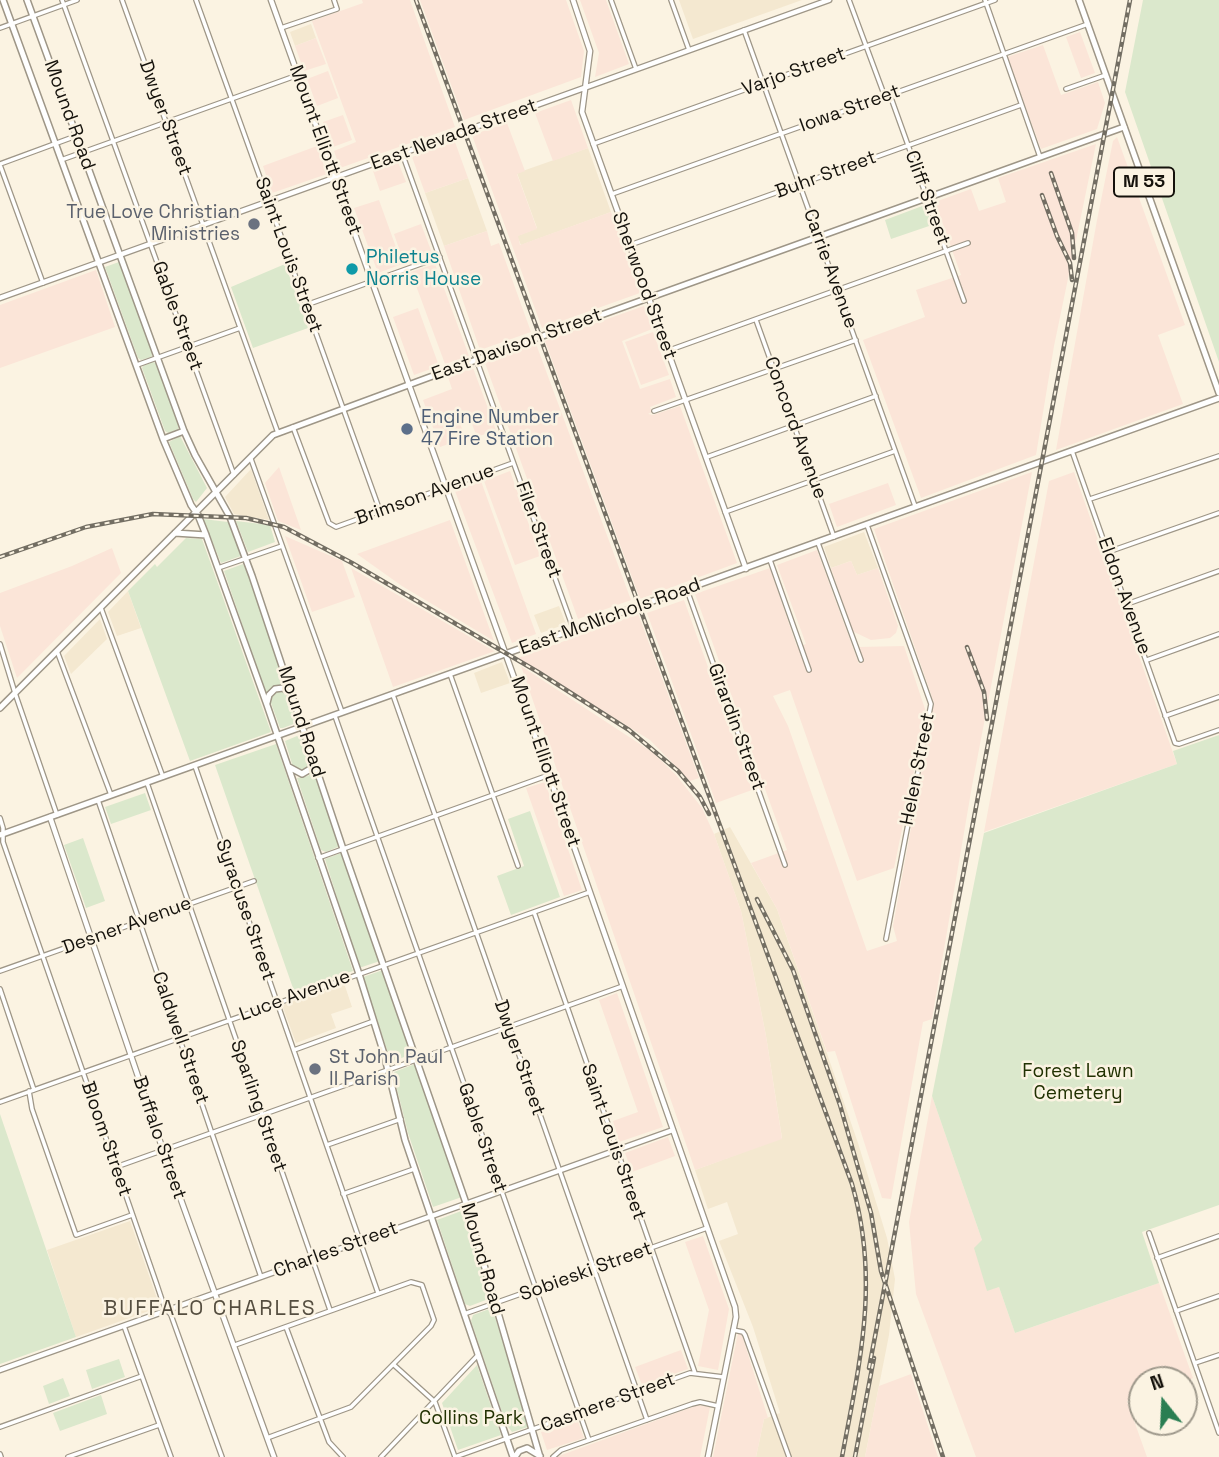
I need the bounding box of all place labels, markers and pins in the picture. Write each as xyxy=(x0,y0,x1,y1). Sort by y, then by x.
place label: True Love Christian Ministries xyxy=(66,202,240,246)
marker: True Love Christian Ministries xyxy=(246,216,262,232)
place label: Philetus Norris House xyxy=(366,247,481,291)
marker: Philetus Norris House xyxy=(344,261,360,277)
place label: Engine Number 47 Fire Station xyxy=(421,407,559,451)
marker: Engine Number 47 Fire Station xyxy=(399,421,415,437)
place label: St John Paul II Parish xyxy=(329,1047,443,1091)
marker: St John Paul II Parish xyxy=(307,1061,323,1077)

